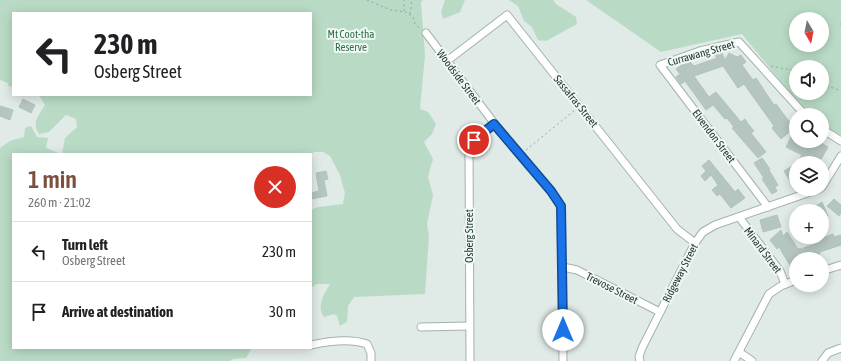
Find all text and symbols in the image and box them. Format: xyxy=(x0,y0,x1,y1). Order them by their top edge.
north arrow xyxy=(789,12,829,52)
map controls xyxy=(789,12,829,292)
icon: left xyxy=(28,28,80,80)
text: 230 m xyxy=(94,28,157,60)
park label: Mt Coot-tha Reserve xyxy=(328,28,374,53)
street label: Currawang Street xyxy=(666,38,736,68)
street label: Woodside Street xyxy=(435,47,483,107)
button: sound xyxy=(789,60,829,100)
text: Osberg Street xyxy=(94,61,182,82)
street label: Sassafras Street xyxy=(551,73,601,129)
street label: Elvendon Street xyxy=(690,107,738,165)
button: search xyxy=(789,108,829,148)
pin xyxy=(457,123,491,157)
icon: arrive xyxy=(463,129,485,151)
button: layers xyxy=(789,156,829,196)
text: 1 min xyxy=(28,166,77,193)
button: close xyxy=(254,166,296,208)
text: 260 m · 21:02 xyxy=(28,195,91,210)
button: + xyxy=(789,204,829,244)
street label: Osberg Street xyxy=(463,209,475,263)
street label: Minard Street xyxy=(742,225,784,275)
text: Turn left xyxy=(62,236,108,253)
icon: left xyxy=(28,241,50,263)
street label: Ridgeway Street xyxy=(660,242,700,304)
text: 230 m xyxy=(262,243,296,260)
button: − xyxy=(789,252,829,292)
text: Osberg Street xyxy=(62,253,126,268)
street label: Trevose Street xyxy=(584,270,640,306)
icon: arrive xyxy=(28,301,50,323)
text: Arrive at destination xyxy=(62,303,173,320)
text: 30 m xyxy=(269,303,296,320)
position arrow xyxy=(542,309,584,351)

